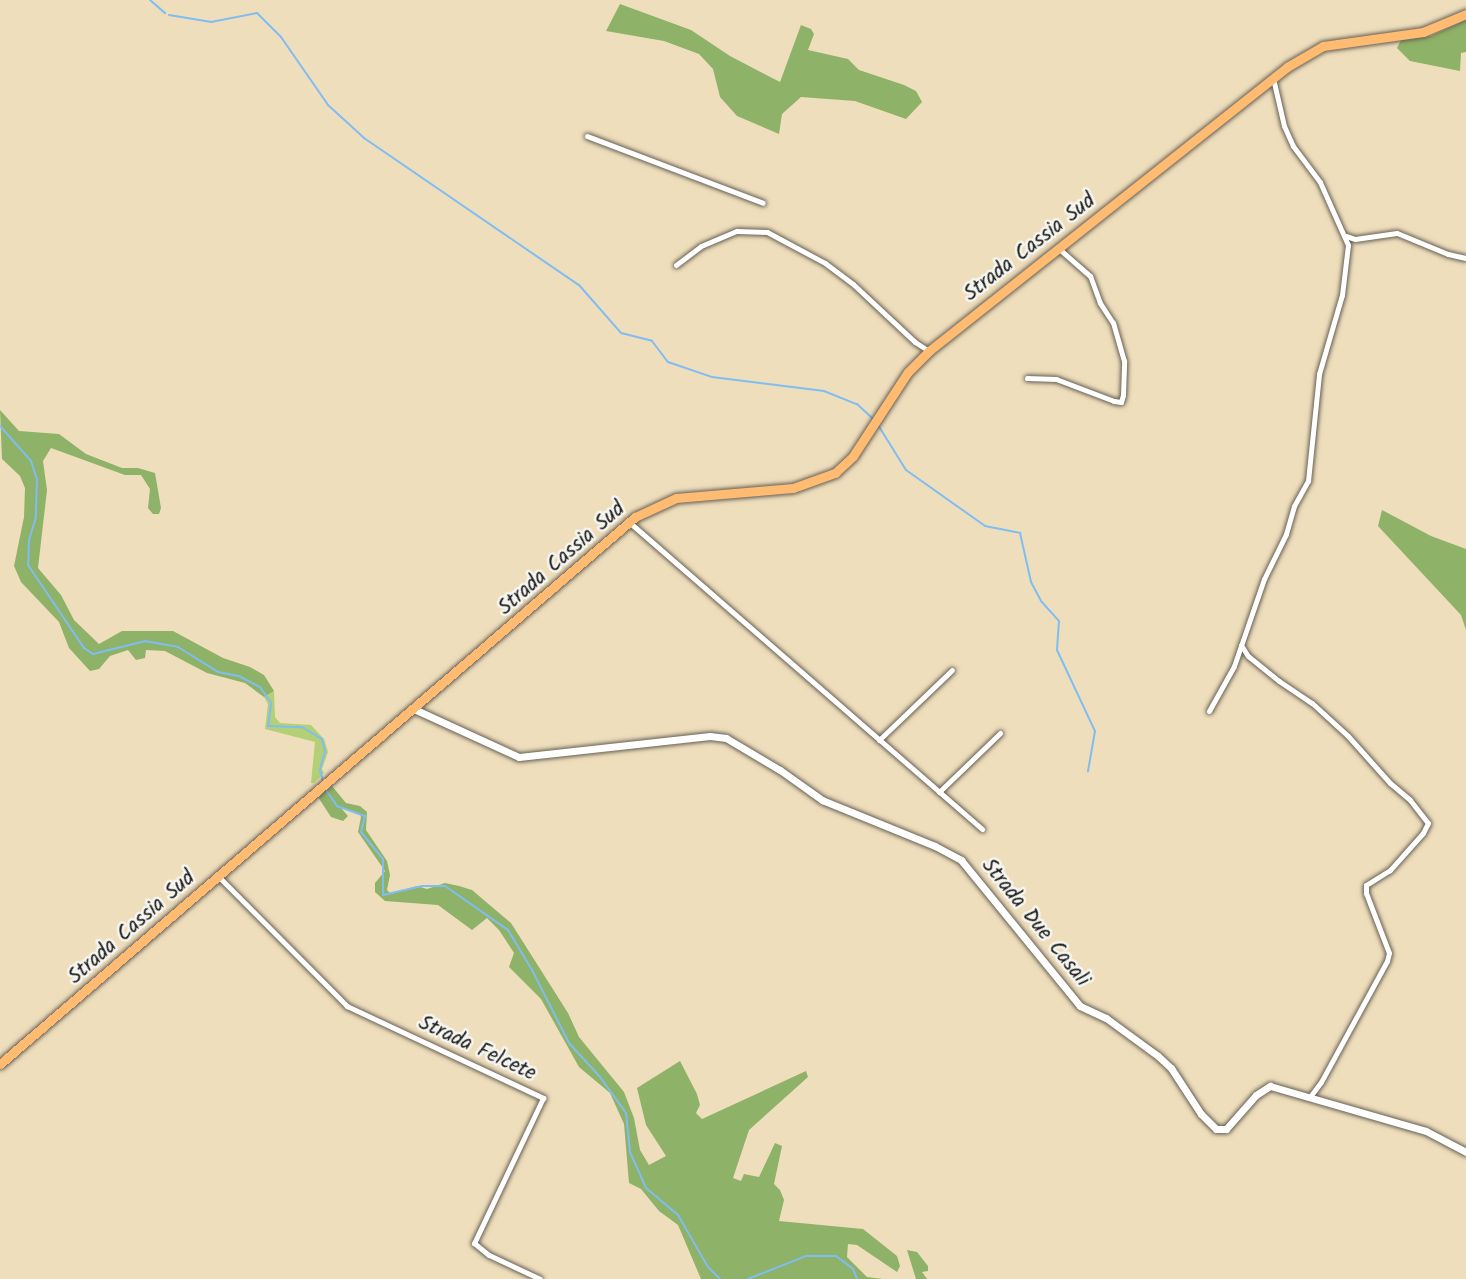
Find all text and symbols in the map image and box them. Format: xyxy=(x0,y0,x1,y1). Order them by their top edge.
street label: Strada Cassia Sud xyxy=(959,189,1101,307)
street label: Strada Cassia Sud xyxy=(493,497,631,621)
street label: Strada Due Casali xyxy=(976,854,1094,992)
street label: Strada Cassia Sud xyxy=(63,866,201,990)
street label: Strada Felcete xyxy=(414,1011,540,1087)

